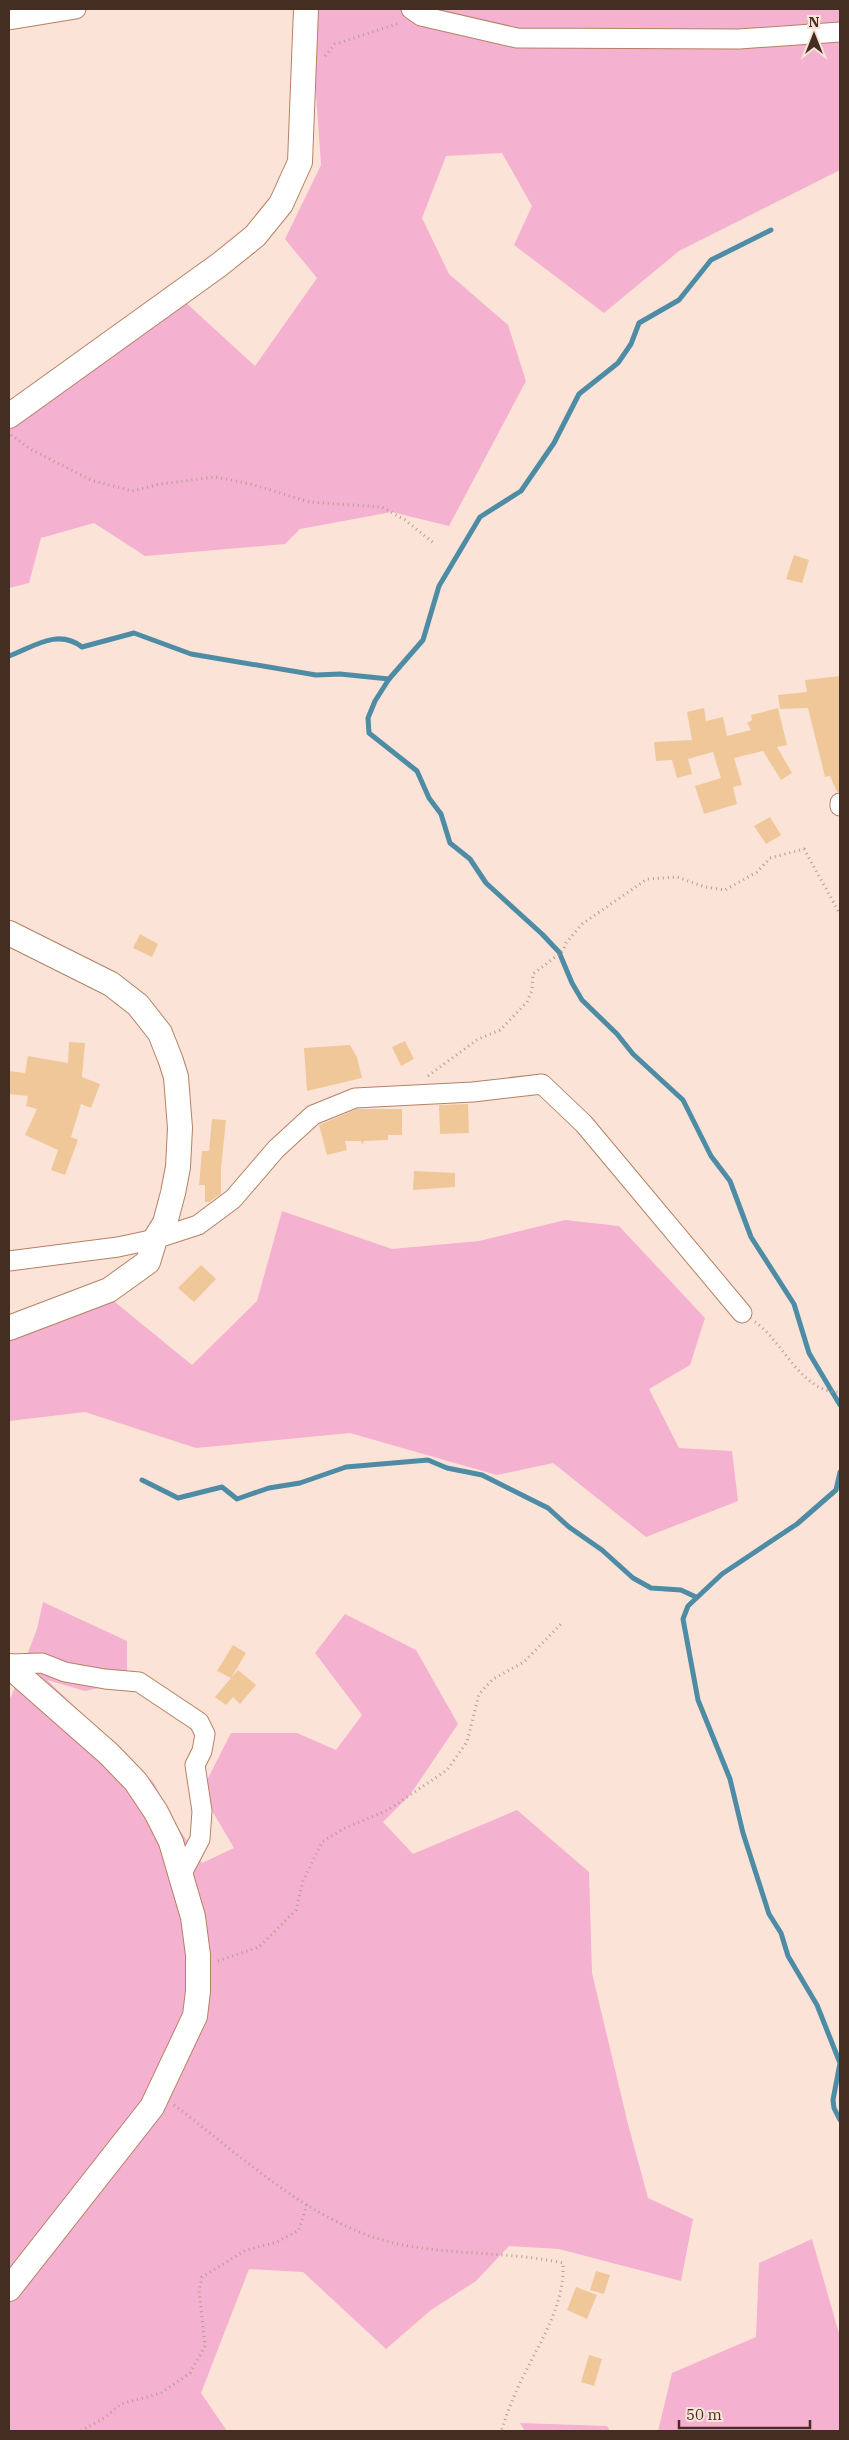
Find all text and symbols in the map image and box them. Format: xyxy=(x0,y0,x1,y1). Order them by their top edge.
north arrow xyxy=(789,10,839,60)
text: N xyxy=(808,13,820,31)
scale bar xyxy=(679,2398,810,2430)
text: 50 m xyxy=(686,2405,722,2424)

